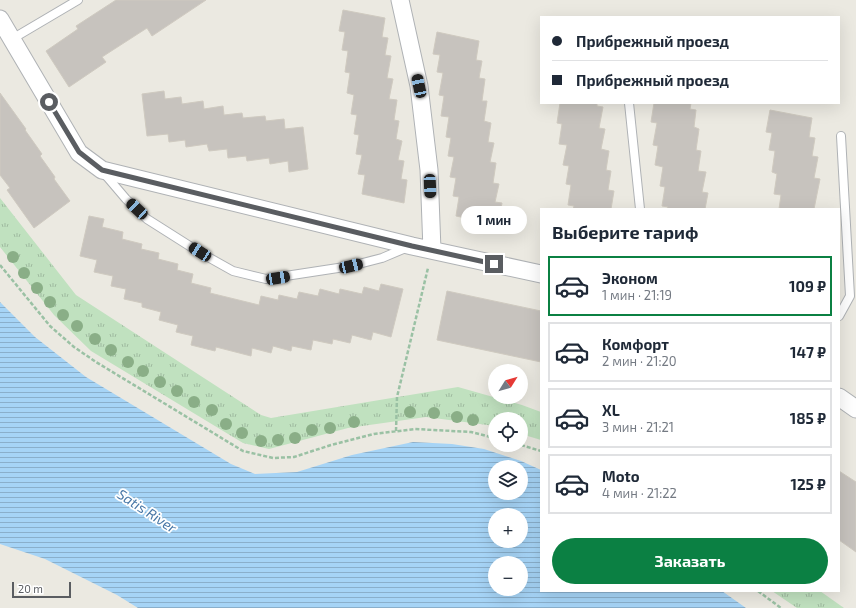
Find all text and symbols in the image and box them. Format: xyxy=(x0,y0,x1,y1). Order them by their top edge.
text: Прибрежный проезд xyxy=(576,32,729,50)
text: Прибрежный проезд xyxy=(576,71,729,89)
car xyxy=(411,73,427,99)
route start xyxy=(40,93,58,111)
car xyxy=(424,174,436,198)
car xyxy=(124,196,150,222)
callout: 1 мин xyxy=(461,206,527,234)
text: 1 мин xyxy=(477,212,511,228)
text: Выберите тариф xyxy=(552,221,698,243)
car xyxy=(187,240,213,264)
route end xyxy=(485,255,503,273)
car xyxy=(338,257,364,275)
icon: car xyxy=(554,268,590,304)
text: Эконом xyxy=(602,269,658,287)
car xyxy=(265,270,291,286)
text: 109 ₽ xyxy=(789,277,826,295)
text: 1 мин · 21:19 xyxy=(602,287,672,303)
icon: car xyxy=(554,334,590,370)
text: Комфорт xyxy=(602,335,669,353)
text: 147 ₽ xyxy=(790,343,826,361)
text: 2 мин · 21:20 xyxy=(602,353,677,369)
north arrow xyxy=(488,364,528,404)
map controls xyxy=(488,364,528,596)
icon: car xyxy=(554,400,590,436)
text: XL xyxy=(602,401,620,419)
text: 185 ₽ xyxy=(790,409,826,427)
button: locate xyxy=(488,412,528,452)
text: 3 мин · 21:21 xyxy=(602,419,674,435)
button: layers xyxy=(488,460,528,500)
icon: car xyxy=(554,466,590,502)
text: Moto xyxy=(602,467,640,485)
text: 125 ₽ xyxy=(790,475,826,493)
water label: Satis River xyxy=(114,485,181,536)
text: 4 мин · 21:22 xyxy=(602,485,677,501)
button: + xyxy=(488,508,528,548)
button: Заказать xyxy=(552,538,828,584)
button: − xyxy=(488,556,528,596)
scale bar xyxy=(12,580,71,599)
text: 20 m xyxy=(18,582,43,595)

